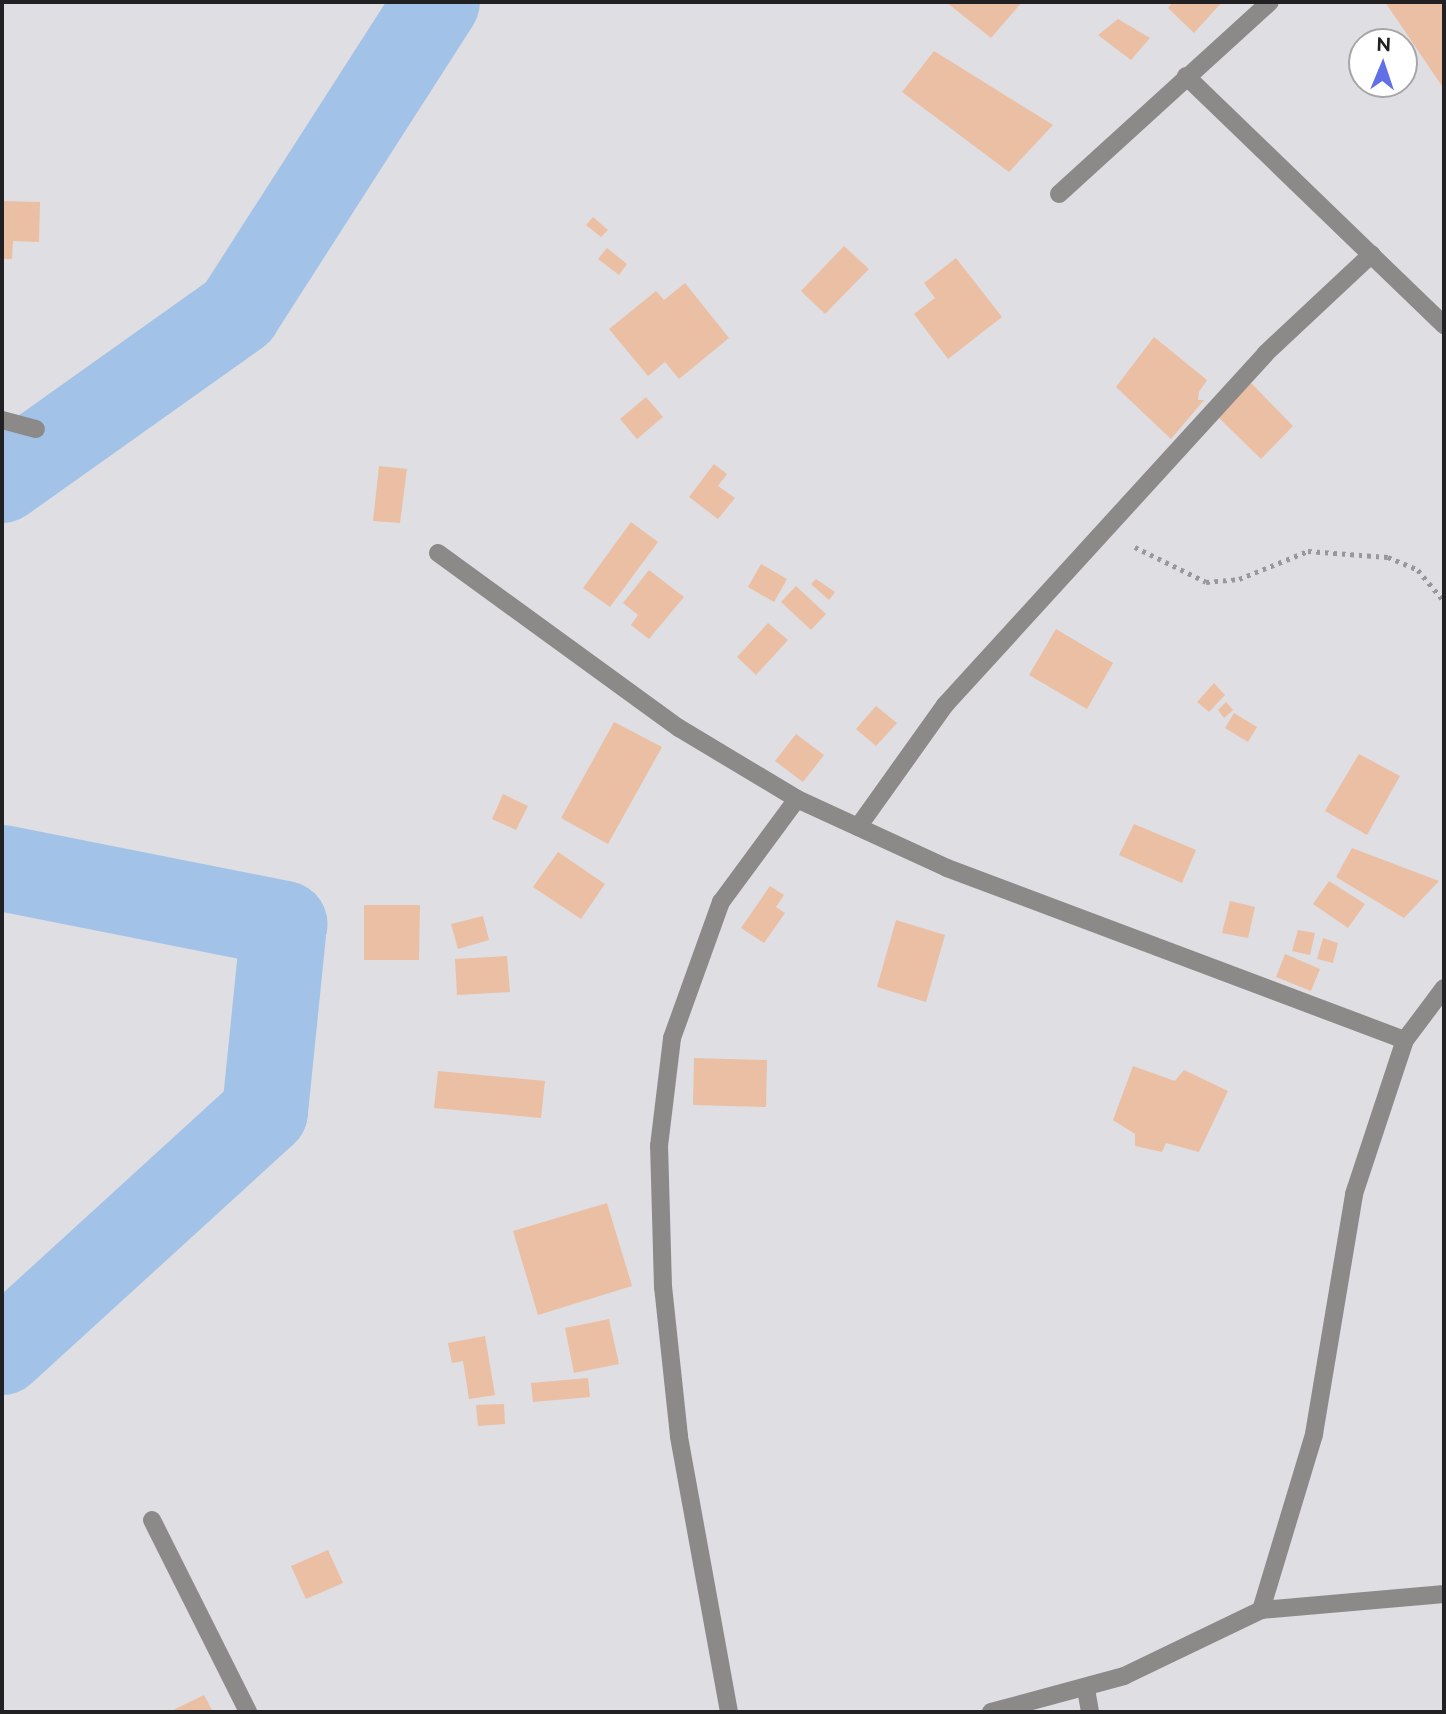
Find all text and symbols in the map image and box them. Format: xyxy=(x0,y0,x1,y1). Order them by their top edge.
north arrow xyxy=(1348,28,1418,98)
text: N xyxy=(1376,33,1391,55)

